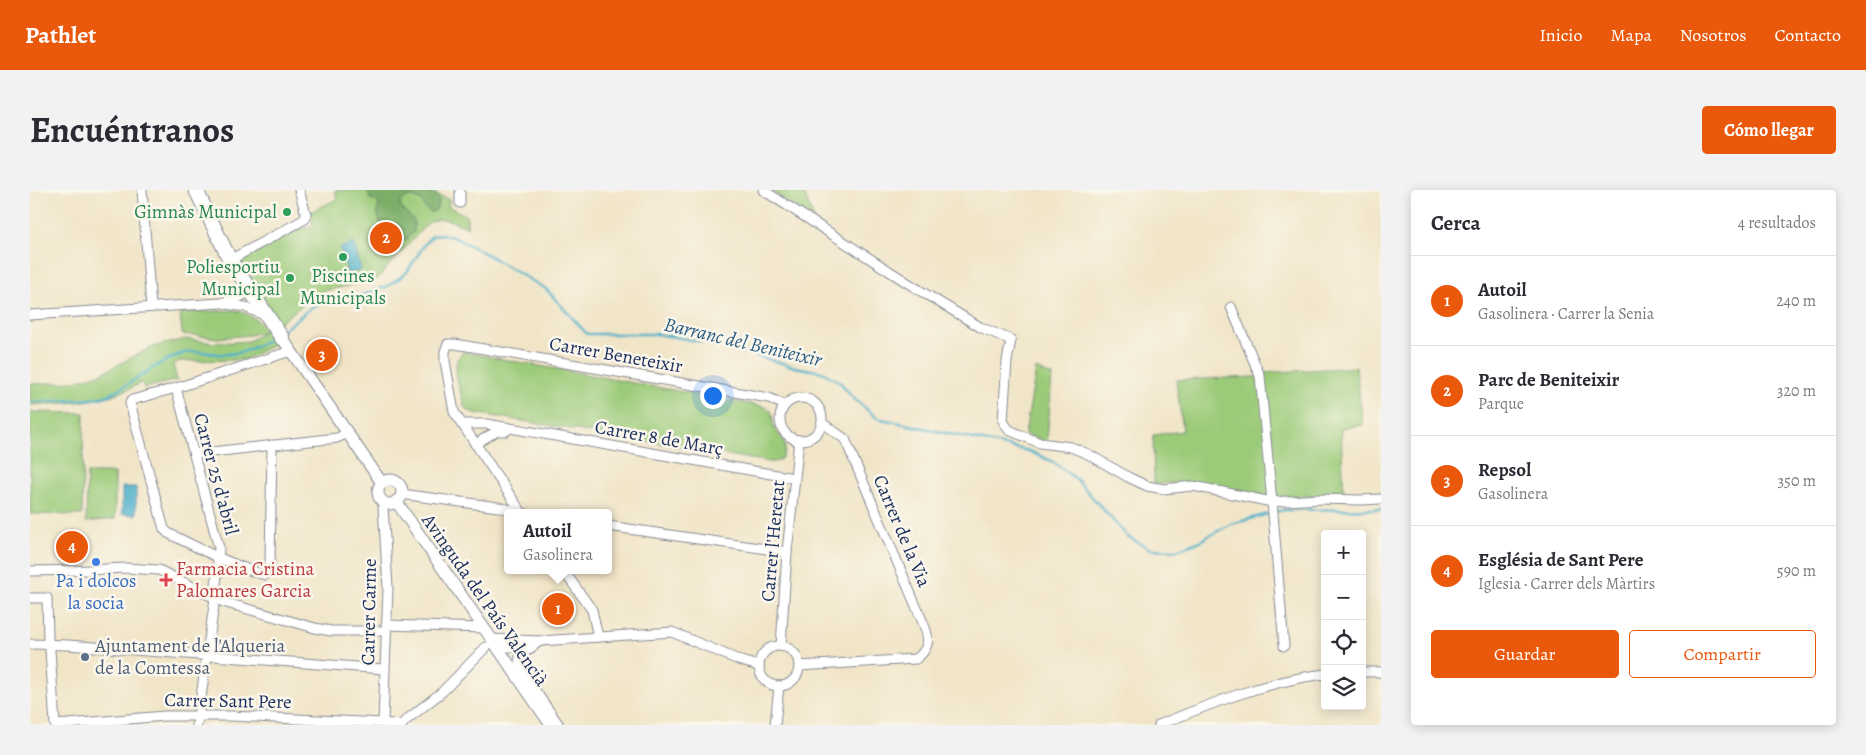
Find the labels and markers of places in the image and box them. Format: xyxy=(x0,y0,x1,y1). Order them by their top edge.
place label: Gimnàs Municipal xyxy=(134,199,277,225)
marker: Gimnàs Municipal xyxy=(281,206,293,218)
pin: 2 xyxy=(370,219,402,257)
marker: Piscines Municipals xyxy=(337,251,349,263)
place label: Poliesportiu Municipal xyxy=(186,254,281,302)
place label: Piscines Municipals xyxy=(300,263,386,311)
marker: Poliesportiu Municipal xyxy=(284,272,296,284)
pin: 3 xyxy=(306,336,338,374)
pin: 4 xyxy=(56,528,88,566)
marker: Pa i dolcos la socia xyxy=(90,556,102,568)
place label: Farmacia Cristina Palomares Garcia xyxy=(176,556,315,604)
place label: Pa i dolcos la socia xyxy=(56,568,137,616)
marker: Farmacia Cristina Palomares Garcia xyxy=(160,574,172,586)
pin: 1 xyxy=(542,590,574,628)
place label: Ajuntament de l'Alqueria de la Comtessa xyxy=(94,633,286,681)
marker: Ajuntament de l'Alqueria de la Comtessa xyxy=(79,651,91,663)

